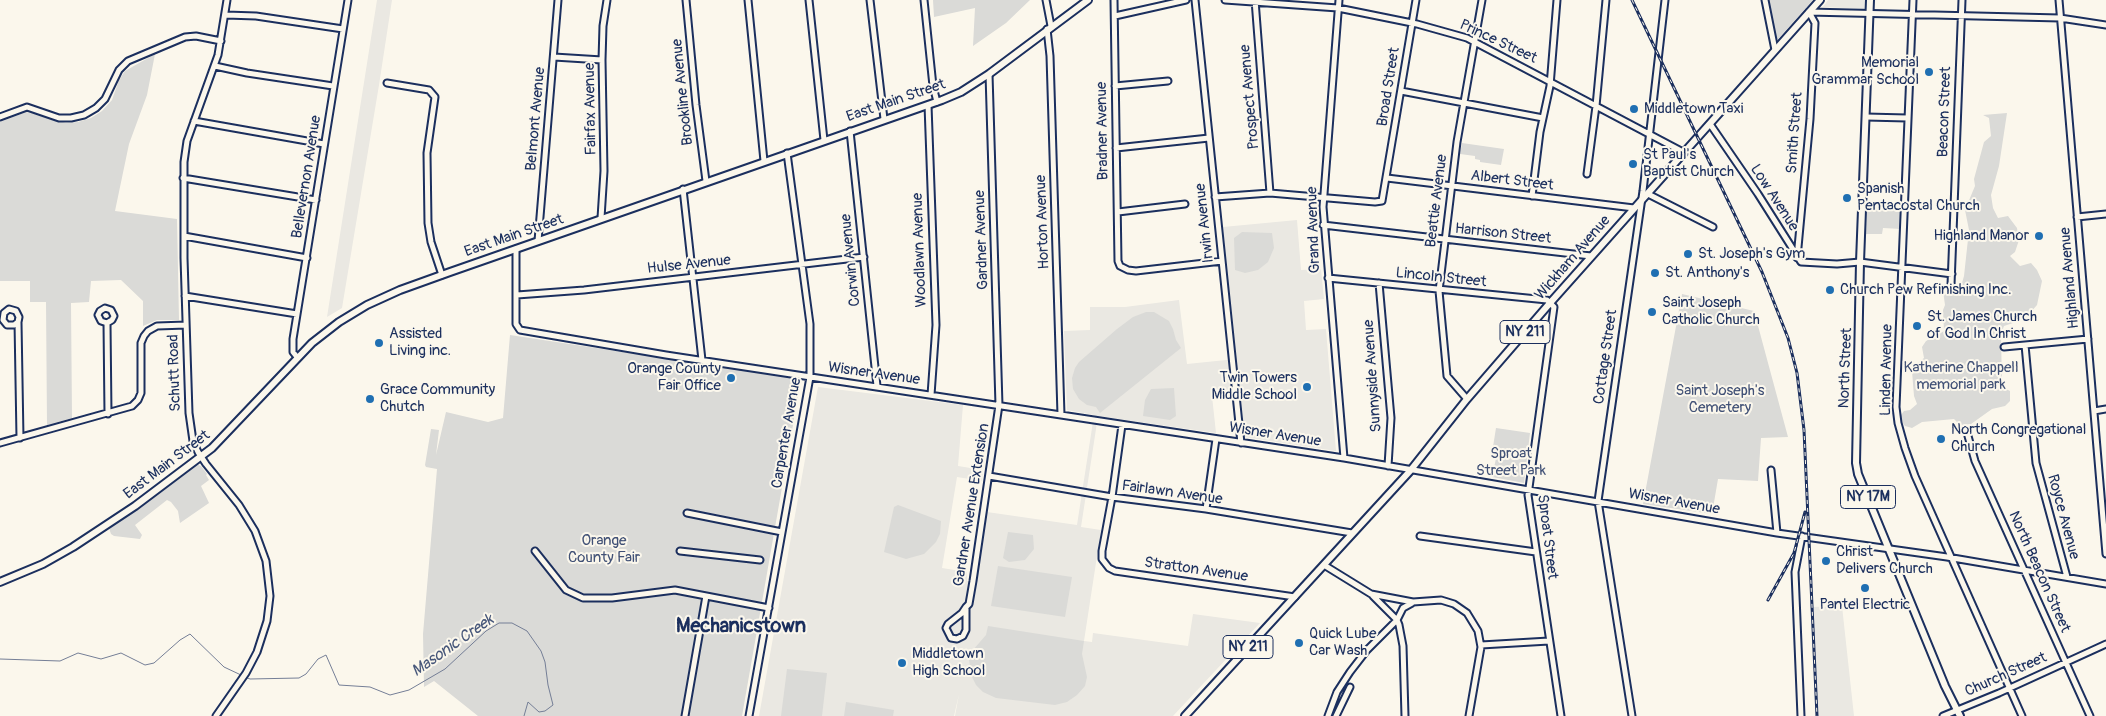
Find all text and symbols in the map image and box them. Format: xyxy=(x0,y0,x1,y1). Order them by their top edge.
street label: Prince Street xyxy=(1456,16,1540,68)
street label: Brookline Avenue xyxy=(668,38,698,146)
street label: Prospect Avenue xyxy=(1236,44,1264,150)
street label: Broad Street xyxy=(1374,46,1404,128)
place label: Memorial Grammar School xyxy=(1811,54,1919,89)
street label: Fairfax Avenue xyxy=(581,63,601,155)
street label: Belmont Avenue xyxy=(522,66,550,172)
marker: Memorial Grammar School xyxy=(1923,66,1935,78)
street label: Beacon Street xyxy=(1934,66,1956,158)
street label: East Main Street xyxy=(844,76,948,126)
street label: Bradner Avenue xyxy=(1093,81,1113,181)
street label: Smith Street xyxy=(1783,92,1807,174)
place label: Middletown Taxi xyxy=(1644,100,1744,118)
marker: Middletown Taxi xyxy=(1628,103,1640,115)
street label: Bellevernon Avenue xyxy=(288,114,326,240)
place label: St Paul's Baptist Church xyxy=(1643,146,1734,181)
street label: Beattie Avenue xyxy=(1422,153,1452,249)
marker: St Paul's Baptist Church xyxy=(1627,158,1639,170)
street label: Low Avenue xyxy=(1746,161,1802,235)
street label: Albert Street xyxy=(1470,167,1554,195)
street label: Horton Avenue xyxy=(1032,174,1054,270)
place label: Spanish Pentacostal Church xyxy=(1857,180,1980,215)
street label: Irwin Avenue xyxy=(1192,182,1218,264)
street label: Grand Avenue xyxy=(1303,186,1325,274)
street label: Gardner Avenue xyxy=(971,190,993,290)
street label: Woodlawn Avenue xyxy=(909,192,931,308)
marker: Spanish Pentacostal Church xyxy=(1841,192,1853,204)
street label: East Main Street xyxy=(462,211,566,261)
street label: Wickham Avenue xyxy=(1531,212,1615,304)
street label: Corwin Avenue xyxy=(837,213,865,307)
street label: Harrison Street xyxy=(1454,220,1552,248)
street label: Highland Avenue xyxy=(2057,226,2083,330)
place label: Highland Manor xyxy=(1933,227,2029,245)
marker: Highland Manor xyxy=(2033,230,2045,242)
place label: St. Joseph's Gym xyxy=(1698,245,1805,263)
marker: St. Joseph's Gym xyxy=(1682,248,1694,260)
street label: Hulse Avenue xyxy=(646,252,732,278)
street label: Lincoln Street xyxy=(1395,264,1487,292)
place label: St. Anthony's xyxy=(1665,264,1749,282)
marker: St. Anthony's xyxy=(1649,267,1661,279)
place label: Church Pew Refinishing Inc. xyxy=(1840,281,2011,299)
marker: Church Pew Refinishing Inc. xyxy=(1824,284,1836,296)
place label: Saint Joseph Catholic Church xyxy=(1662,294,1760,329)
marker: Saint Joseph Catholic Church xyxy=(1646,306,1658,318)
place label: St. James Church of God In Christ xyxy=(1927,308,2037,343)
street label: Cottage Street xyxy=(1590,309,1622,405)
street label: Sunnyside Avenue xyxy=(1360,319,1386,433)
marker: St. James Church of God In Christ xyxy=(1911,320,1923,332)
road number: NY 211 xyxy=(1500,321,1550,344)
street label: Linden Avenue xyxy=(1877,324,1897,416)
place label: Assisted Living inc. xyxy=(389,325,451,360)
street label: North Street xyxy=(1836,327,1856,409)
street label: Schutt Road xyxy=(165,334,185,412)
marker: Assisted Living inc. xyxy=(373,337,385,349)
street label: Wisner Avenue xyxy=(827,359,921,389)
park label: Katherine Chappell memorial park xyxy=(1903,359,2019,394)
place label: Orange County Fair Office xyxy=(627,360,721,395)
place label: Twin Towers Middle School xyxy=(1212,369,1297,404)
marker: Orange County Fair Office xyxy=(725,372,737,384)
street label: Carpenter Avenue xyxy=(768,376,806,490)
place label: Grace Community Chutch xyxy=(380,381,495,416)
marker: Twin Towers Middle School xyxy=(1301,381,1313,393)
park label: Saint Joseph's Cemetery xyxy=(1675,382,1765,417)
marker: Grace Community Chutch xyxy=(364,393,376,405)
street label: Wisner Avenue xyxy=(1228,419,1322,451)
place label: North Congregational Church xyxy=(1951,421,2086,456)
street label: Gardner Avenue Extension xyxy=(950,422,994,588)
street label: East Main Street xyxy=(120,427,214,503)
marker: North Congregational Church xyxy=(1935,433,1947,445)
park label: Sproat Street Park xyxy=(1476,445,1546,480)
street label: Royce Avenue xyxy=(2043,472,2083,562)
street label: Fairlawn Avenue xyxy=(1120,477,1224,509)
street label: Wisner Avenue xyxy=(1627,485,1721,519)
road number: NY 17M xyxy=(1840,486,1896,508)
street label: Sproat Street xyxy=(1533,494,1561,580)
street label: North Beacon Street xyxy=(2004,509,2074,635)
park label: Orange County Fair xyxy=(568,532,640,567)
place label: Christ Delivers Church xyxy=(1836,543,1933,578)
street label: Stratton Avenue xyxy=(1143,554,1249,586)
marker: Christ Delivers Church xyxy=(1820,555,1832,567)
marker: Pantel Electric xyxy=(1859,582,1871,594)
place label: Pantel Electric xyxy=(1820,596,1910,614)
water label: Masonic Creek xyxy=(408,611,498,681)
district label: Mechanicstown xyxy=(676,615,806,639)
place label: Quick Lube Car Wash xyxy=(1309,625,1376,660)
road number: NY 211 xyxy=(1223,636,1273,659)
marker: Quick Lube Car Wash xyxy=(1293,637,1305,649)
place label: Middletown High School xyxy=(912,645,985,680)
street label: Church Street xyxy=(1962,649,2050,701)
marker: Middletown High School xyxy=(896,657,908,669)

